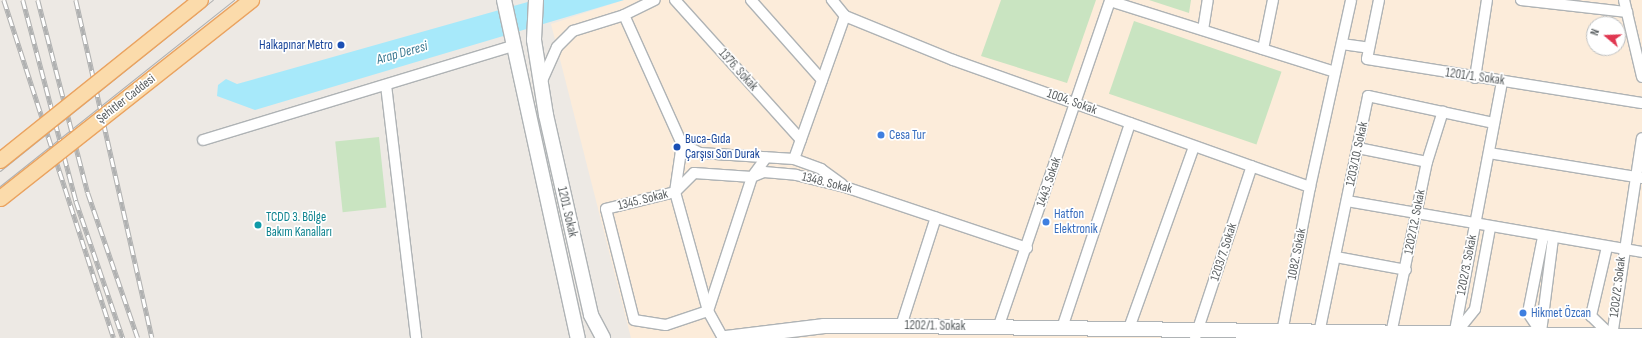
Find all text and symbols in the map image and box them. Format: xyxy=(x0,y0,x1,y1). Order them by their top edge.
north arrow xyxy=(1586,16,1626,56)
text: N xyxy=(1588,27,1602,37)
place label: Halkapınar Metro xyxy=(259,37,333,53)
water label: Arap Deresi xyxy=(375,38,429,68)
marker: Halkapınar Metro xyxy=(336,40,346,50)
street label: 1376. Sokak xyxy=(715,46,761,94)
street label: 1201/1. Sokak xyxy=(1444,65,1506,89)
street label: Şehitler Caddesi xyxy=(93,71,159,127)
street label: 1004. Sokak xyxy=(1045,86,1099,118)
street label: 1203/10. Sokak xyxy=(1343,120,1371,188)
place label: Cesa Tur xyxy=(889,127,926,143)
marker: Cesa Tur xyxy=(876,130,886,140)
place label: Buca-Gıda Çarşısı Son Durak xyxy=(685,132,760,163)
marker: Buca-Gıda Çarşısı Son Durak xyxy=(672,142,682,152)
street label: 1443. Sokak xyxy=(1033,155,1065,209)
street label: 1348. Sokak xyxy=(800,169,854,197)
street label: 1201. Sokak xyxy=(554,185,580,239)
street label: 1345. Sokak xyxy=(616,186,670,214)
street label: 1202/12. Sokak xyxy=(1401,188,1429,256)
place label: Hatfon Elektronik xyxy=(1054,207,1098,238)
place label: TCDD 3. Bölge Bakım Kanalları xyxy=(266,210,332,241)
marker: Hatfon Elektronik xyxy=(1041,217,1051,227)
marker: TCDD 3. Bölge Bakım Kanalları xyxy=(253,220,263,230)
street label: 1203/7. Sokak xyxy=(1207,221,1241,283)
street label: 1082. Sokak xyxy=(1284,227,1310,281)
street label: 1202/3. Sokak xyxy=(1454,234,1480,296)
street label: 1202/2. Sokak xyxy=(1607,256,1629,318)
place label: Hikmet Özcan xyxy=(1531,305,1591,321)
marker: Hikmet Özcan xyxy=(1518,308,1528,318)
street label: 1202/1. Sokak xyxy=(905,318,965,334)

